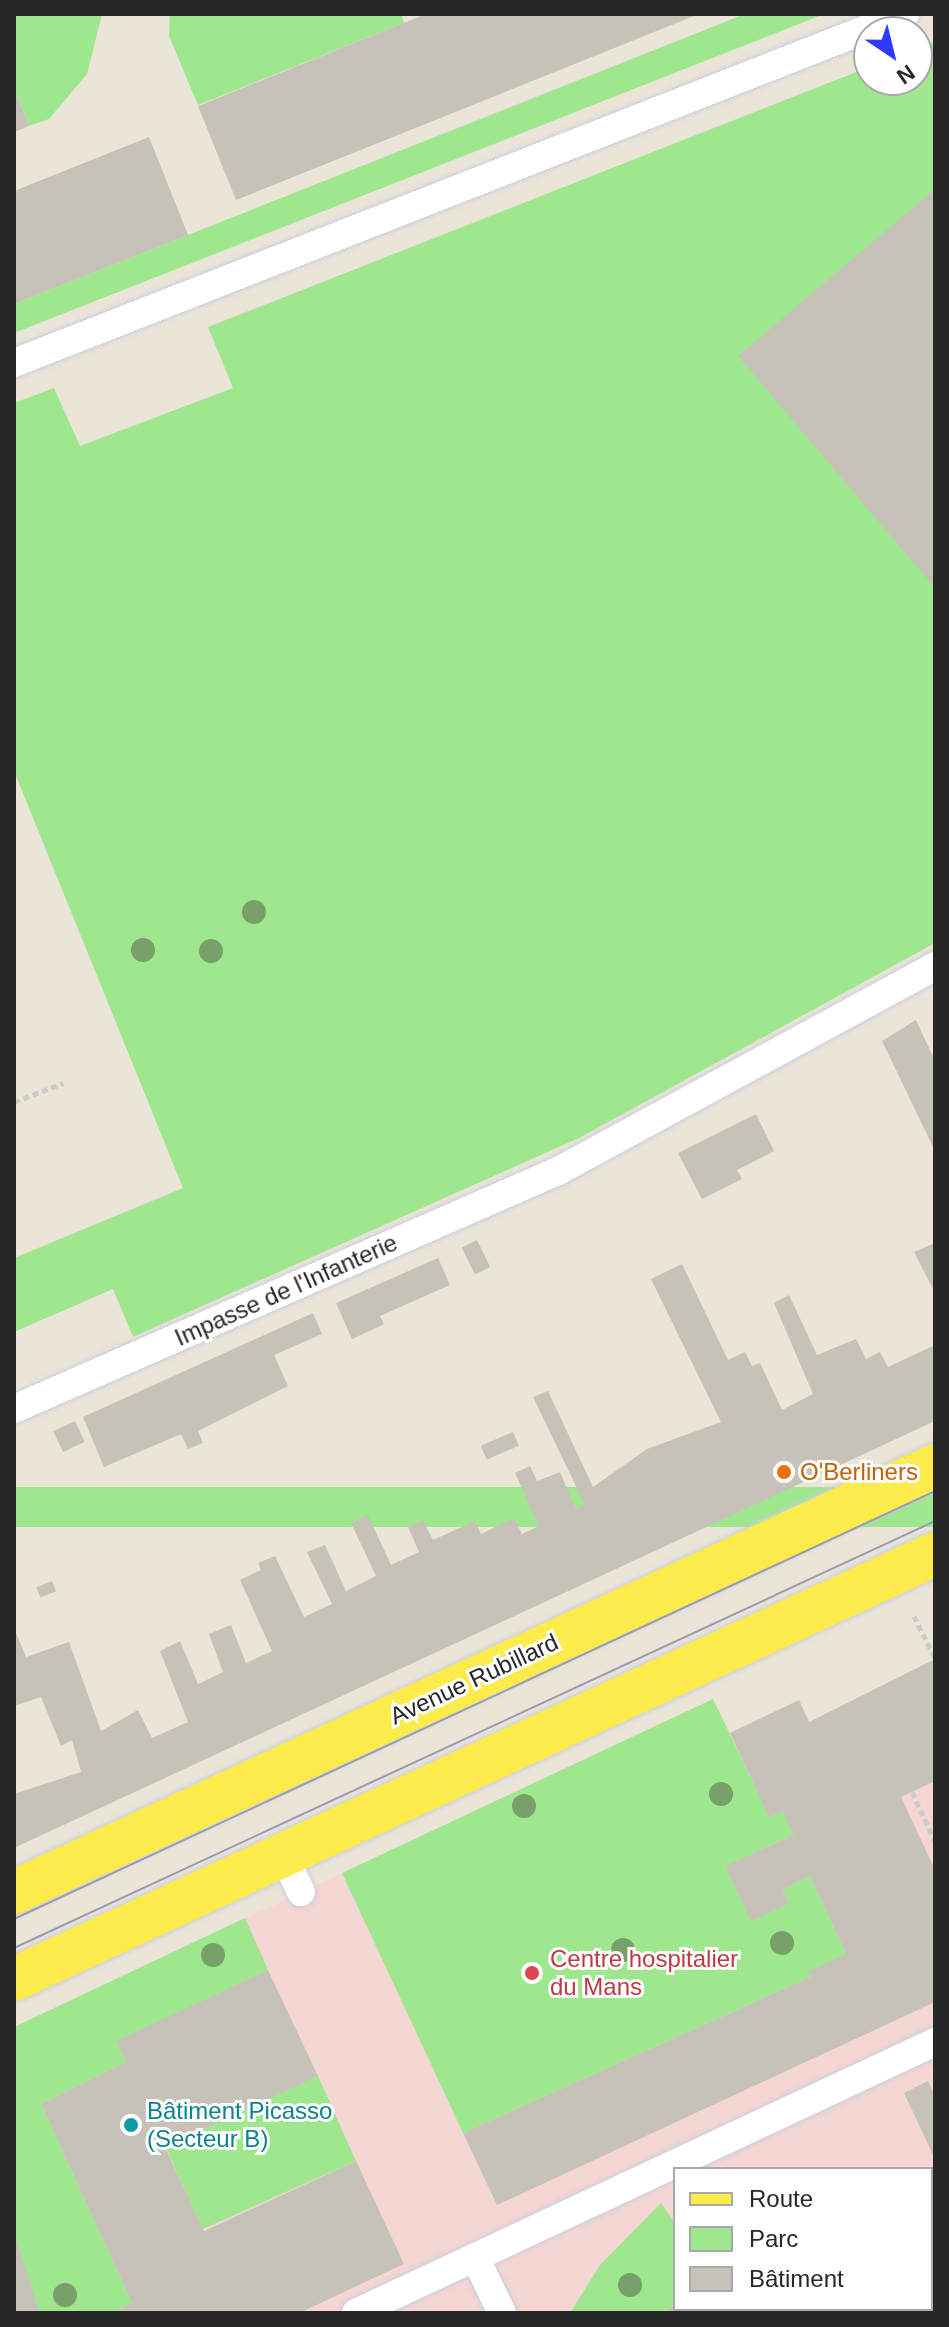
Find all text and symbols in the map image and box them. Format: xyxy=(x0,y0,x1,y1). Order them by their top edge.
north arrow xyxy=(853,16,933,96)
text: N xyxy=(892,60,920,89)
street label: Impasse de l'Infanterie xyxy=(170,1228,402,1352)
place label: O'Berliners xyxy=(800,1458,918,1486)
marker: O'Berliners xyxy=(775,1463,793,1481)
street label: Avenue Rubillard xyxy=(385,1627,563,1731)
place label: Centre hospitalier du Mans xyxy=(550,1945,738,2001)
marker: Centre hospitalier du Mans xyxy=(521,1962,543,1984)
place label: Bâtiment Picasso (Secteur B) xyxy=(147,2097,332,2153)
marker: Bâtiment Picasso (Secteur B) xyxy=(122,2116,140,2134)
legend xyxy=(673,2167,933,2311)
text: Route xyxy=(749,2185,813,2212)
text: Parc xyxy=(749,2225,798,2252)
text: Bâtiment xyxy=(749,2265,844,2292)

